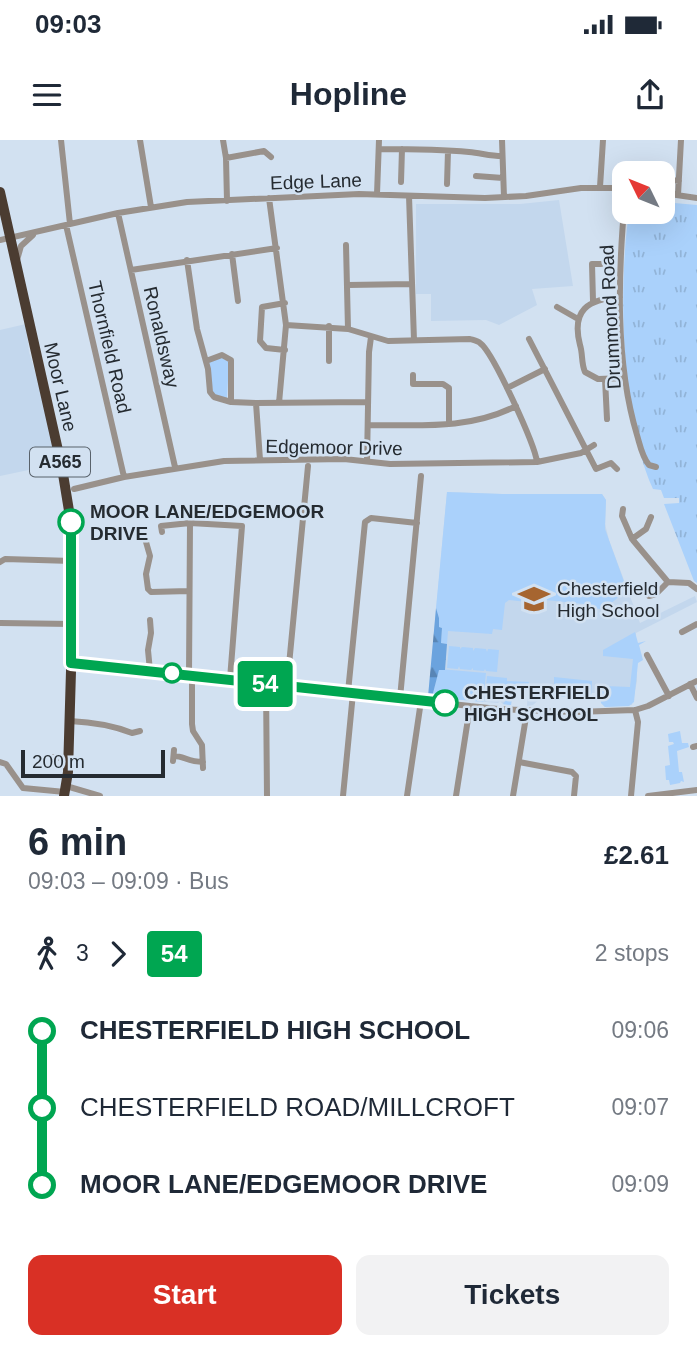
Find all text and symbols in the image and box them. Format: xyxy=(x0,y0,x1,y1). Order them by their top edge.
text: 09:03 xyxy=(35,9,102,39)
icon: menu xyxy=(28,76,66,114)
text: Hopline xyxy=(290,76,407,112)
icon: share xyxy=(631,76,669,114)
north arrow xyxy=(612,161,676,224)
map controls xyxy=(612,161,675,224)
street label: Edge Lane xyxy=(270,169,362,194)
street label: Drummond Road xyxy=(596,244,625,390)
street label: Thornfield Road xyxy=(84,279,135,415)
street label: Ronaldsway xyxy=(140,284,183,390)
street label: Moor Lane xyxy=(40,340,81,434)
street label: Edgemoor Drive xyxy=(265,436,403,459)
road number: A565 xyxy=(30,448,90,476)
place label: MOOR LANE/EDGEMOOR DRIVE xyxy=(90,501,325,544)
marker: MOOR LANE/EDGEMOOR DRIVE xyxy=(58,509,84,535)
place label: Chesterfield High School xyxy=(557,578,659,621)
school or university icon: Chesterfield High School xyxy=(517,582,551,616)
line badge: 54 xyxy=(233,661,296,707)
unlabelled marker xyxy=(162,663,182,683)
text: 54 xyxy=(252,670,278,697)
place label: CHESTERFIELD HIGH SCHOOL xyxy=(464,682,610,725)
marker: CHESTERFIELD HIGH SCHOOL xyxy=(432,690,458,716)
scale bar xyxy=(21,747,164,779)
text: 200 m xyxy=(32,751,85,772)
text: 6 min xyxy=(28,821,127,863)
text: £2.61 xyxy=(604,840,669,870)
text: 09:03 – 09:09 · Bus xyxy=(28,868,229,894)
icon: walk xyxy=(28,935,66,973)
icon: forward xyxy=(99,935,137,973)
text: 3 xyxy=(76,940,89,966)
text: 54 xyxy=(161,940,188,967)
text: 2 stops xyxy=(595,940,669,966)
text: CHESTERFIELD HIGH SCHOOL xyxy=(80,1015,470,1045)
text: 09:06 xyxy=(611,1017,669,1043)
text: CHESTERFIELD ROAD/MILLCROFT xyxy=(80,1092,515,1122)
text: 09:07 xyxy=(611,1094,669,1120)
text: MOOR LANE/EDGEMOOR DRIVE xyxy=(80,1169,487,1199)
text: 09:09 xyxy=(611,1171,669,1197)
button: Start xyxy=(28,1255,342,1335)
button: Tickets xyxy=(356,1255,669,1335)

